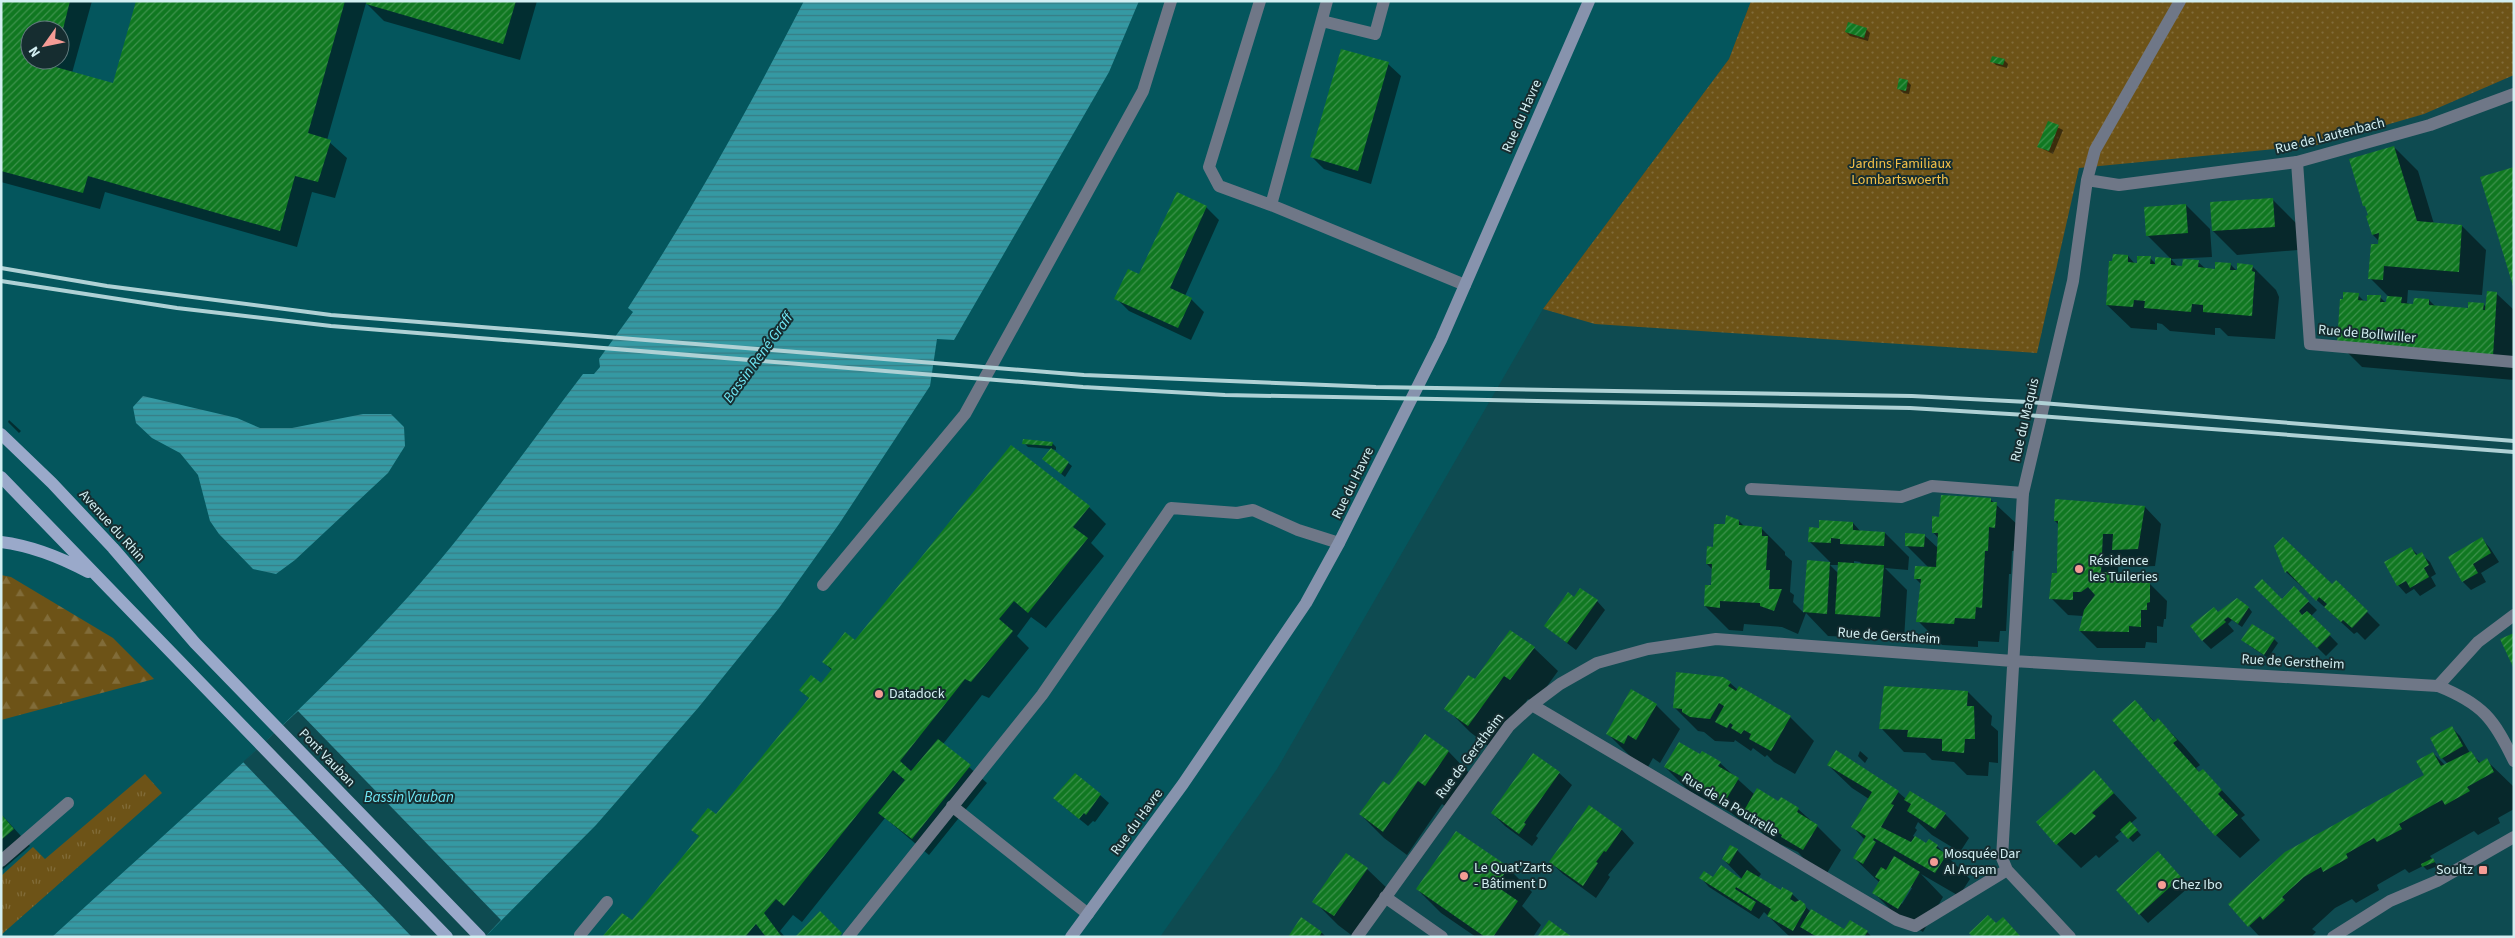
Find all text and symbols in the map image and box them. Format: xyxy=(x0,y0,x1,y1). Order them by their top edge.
north arrow xyxy=(20,20,70,70)
text: N xyxy=(24,42,46,61)
street label: Rue du Havre xyxy=(1497,76,1547,156)
street label: Rue de Lautenbach xyxy=(2273,113,2387,159)
park label: Jardins Familiaux Lombartswoerth xyxy=(1849,154,1952,190)
water label: Bassin René Graff xyxy=(718,307,799,407)
street label: Rue de Bollwiller xyxy=(2317,320,2417,348)
street label: Rue du Maquis xyxy=(2006,376,2044,464)
street label: Rue du Havre xyxy=(1327,444,1379,522)
street label: Avenue du Rhin xyxy=(74,486,150,566)
place label: Résidence les Tuileries xyxy=(2089,551,2158,587)
marker: Résidence les Tuileries xyxy=(2073,563,2085,575)
street label: Rue de Gerstheim xyxy=(1837,622,1941,650)
street label: Rue de Gerstheim xyxy=(2241,649,2345,675)
place label: Datadock xyxy=(889,684,945,704)
marker: Datadock xyxy=(873,688,885,700)
street label: Rue de Gerstheim xyxy=(1431,709,1509,803)
street label: Pont Vauban xyxy=(294,724,360,792)
street label: Rue de la Poutrelle xyxy=(1678,768,1782,842)
street label: Rue du Havre xyxy=(1106,785,1168,859)
water label: Bassin Vauban xyxy=(364,787,454,808)
place label: Mosquée Dar Al Arqam xyxy=(1944,844,2020,880)
marker: Mosquée Dar Al Arqam xyxy=(1928,856,1940,868)
place label: Le Quat'Zarts - Bâtiment D xyxy=(1474,858,1552,894)
place label: Soultz xyxy=(2436,860,2473,880)
marker: Soultz xyxy=(2477,864,2489,876)
marker: Le Quat'Zarts - Bâtiment D xyxy=(1458,870,1470,882)
place label: Chez Ibo xyxy=(2172,875,2222,895)
marker: Chez Ibo xyxy=(2156,879,2168,891)

